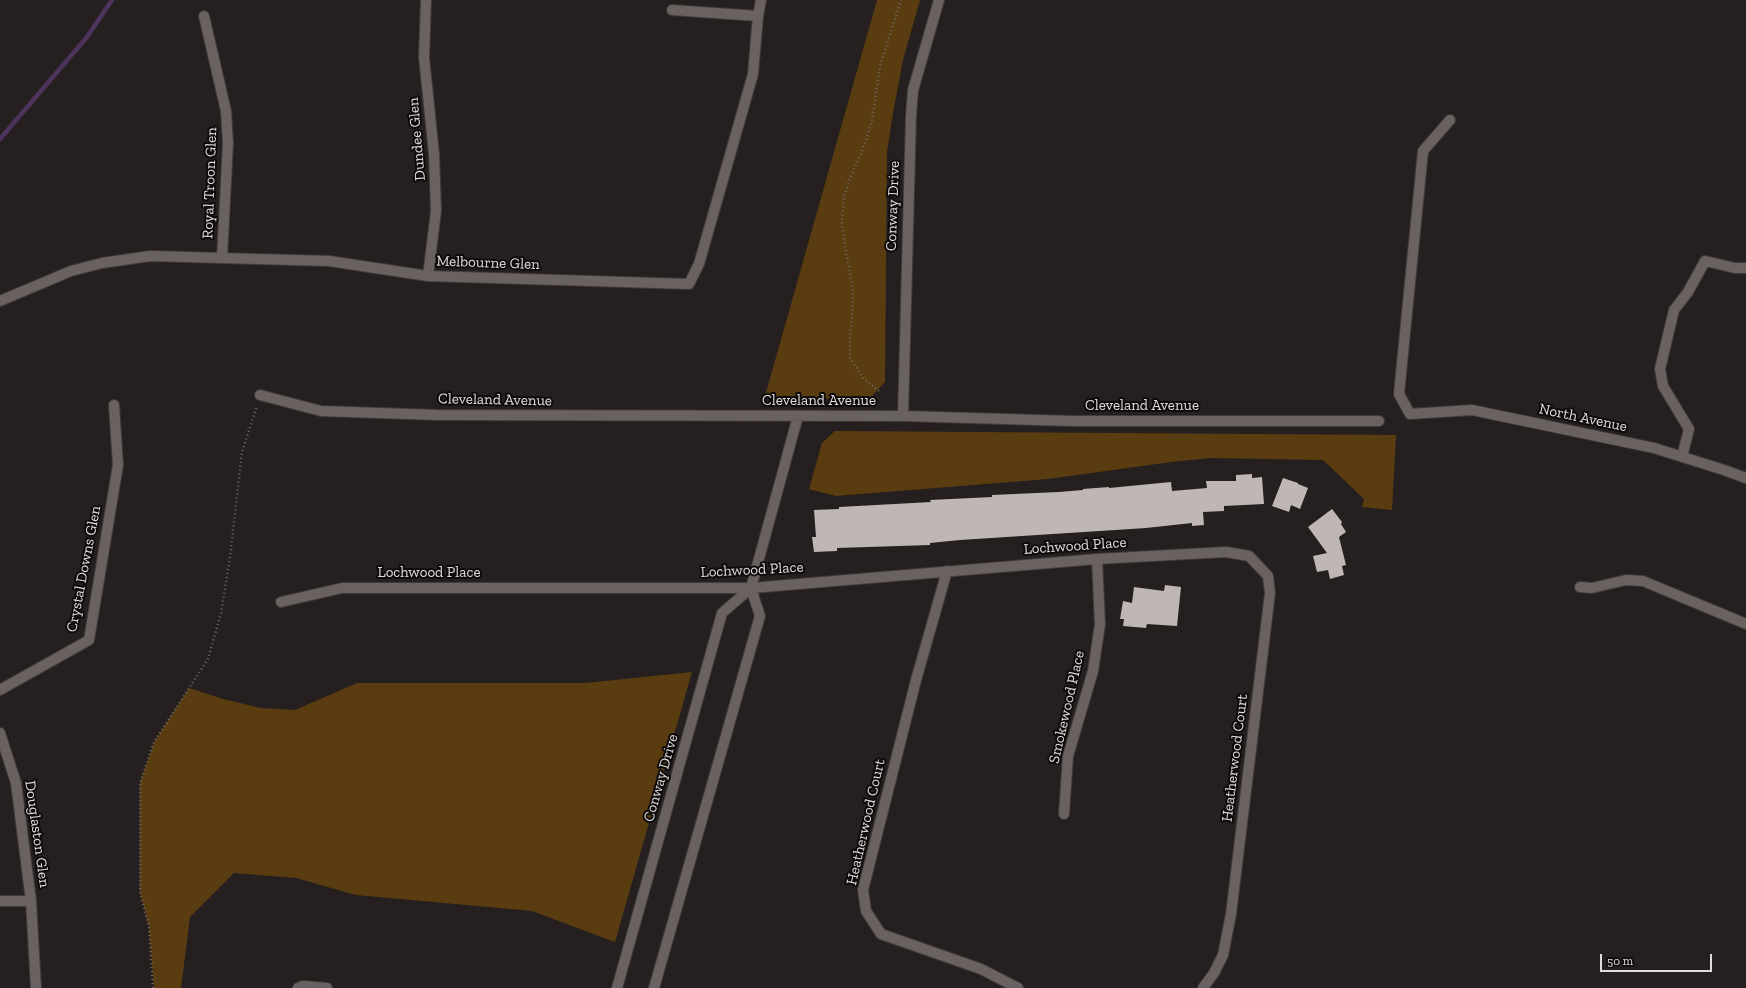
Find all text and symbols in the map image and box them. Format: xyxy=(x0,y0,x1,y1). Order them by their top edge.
street label: Dundee Glen xyxy=(404,97,430,181)
street label: Royal Troon Glen xyxy=(199,127,221,239)
street label: Conway Drive xyxy=(882,160,904,252)
street label: Melbourne Glen xyxy=(436,252,540,274)
street label: Cleveland Avenue xyxy=(438,390,552,410)
street label: Cleveland Avenue xyxy=(762,392,876,410)
street label: Cleveland Avenue xyxy=(1085,397,1199,415)
street label: North Avenue xyxy=(1537,400,1629,436)
street label: Crystal Downs Glen xyxy=(63,504,105,634)
street label: Lochwood Place xyxy=(1023,533,1127,559)
street label: Lochwood Place xyxy=(700,558,804,582)
street label: Lochwood Place xyxy=(377,564,481,582)
street label: Smokewood Place xyxy=(1045,649,1089,765)
street label: Heatherwood Court xyxy=(1218,693,1252,823)
street label: Conway Drive xyxy=(640,732,682,824)
street label: Heatherwood Court xyxy=(843,757,889,887)
street label: Douglaston Glen xyxy=(21,779,53,889)
scale bar xyxy=(1602,946,1714,972)
text: 50 m xyxy=(1607,954,1633,968)

